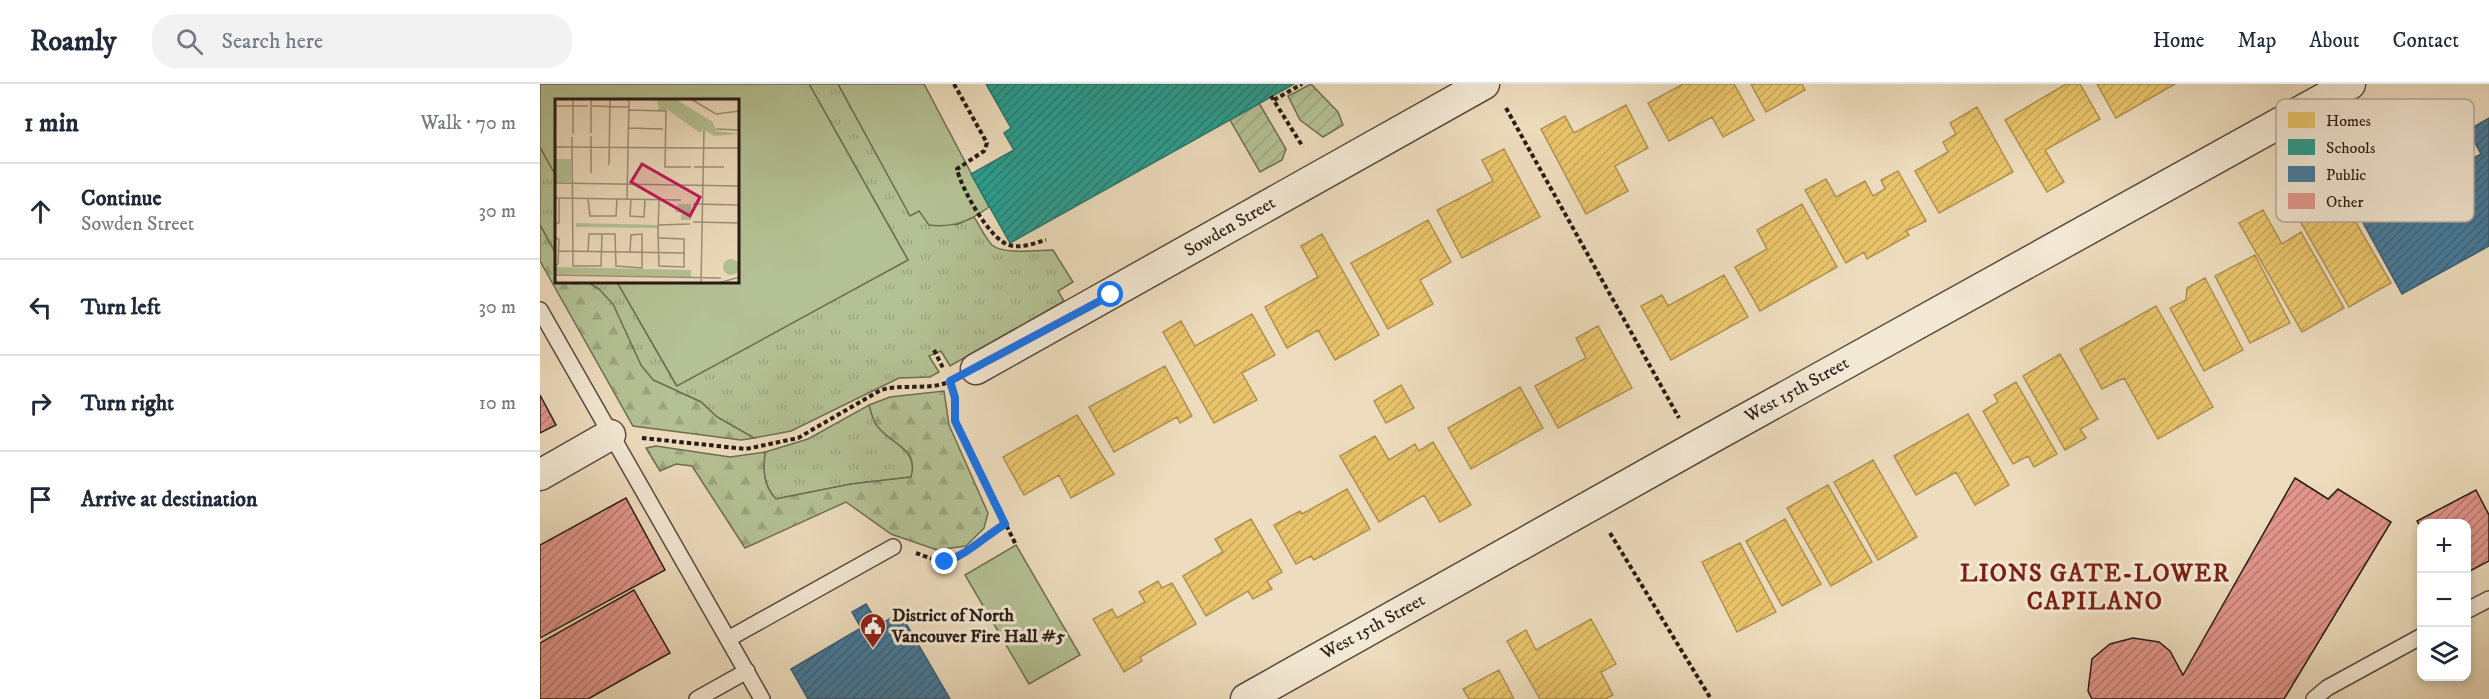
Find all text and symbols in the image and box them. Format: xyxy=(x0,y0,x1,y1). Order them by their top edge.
search box xyxy=(152,14,572,68)
text: Roamly xyxy=(30,24,116,59)
icon: search xyxy=(173,25,206,58)
text: Search here xyxy=(221,28,323,55)
text: Home xyxy=(2153,28,2205,54)
text: Map xyxy=(2238,28,2276,54)
text: About xyxy=(2309,28,2360,54)
text: Contact xyxy=(2393,28,2459,54)
inset map xyxy=(555,99,740,284)
legend xyxy=(2276,99,2474,222)
text: 1 min xyxy=(24,107,79,140)
text: Walk · 70 m xyxy=(420,111,516,136)
text: Homes xyxy=(2326,111,2371,131)
text: Schools xyxy=(2326,138,2375,158)
text: Public xyxy=(2326,165,2366,185)
text: Continue xyxy=(81,185,162,212)
street label: Sowden Street xyxy=(1180,192,1280,262)
text: Other xyxy=(2326,192,2363,212)
icon: ahead xyxy=(24,195,57,228)
text: 30 m xyxy=(478,199,516,224)
text: Sowden Street xyxy=(81,212,194,237)
route start xyxy=(1097,281,1123,307)
icon: left xyxy=(24,291,57,324)
text: Turn left xyxy=(81,294,161,321)
text: 30 m xyxy=(478,295,516,320)
street label: West 15th Street xyxy=(1740,352,1853,428)
icon: right xyxy=(24,387,57,420)
text: Turn right xyxy=(81,390,174,417)
text: 10 m xyxy=(479,391,516,416)
icon: arrive xyxy=(24,483,57,516)
text: Arrive at destination xyxy=(81,486,258,513)
map controls xyxy=(2417,519,2471,681)
button: + xyxy=(2417,519,2471,573)
route end xyxy=(931,548,957,574)
district label: LIONS GATE-LOWER CAPILANO xyxy=(1960,559,2230,617)
button: − xyxy=(2417,573,2471,627)
street label: West 15th Street xyxy=(1316,589,1429,665)
place label: District of North Vancouver Fire Hall #5 xyxy=(891,605,1065,648)
public building icon: District of North Vancouver Fire Hall #5 xyxy=(858,611,888,649)
button: layers xyxy=(2417,627,2471,681)

